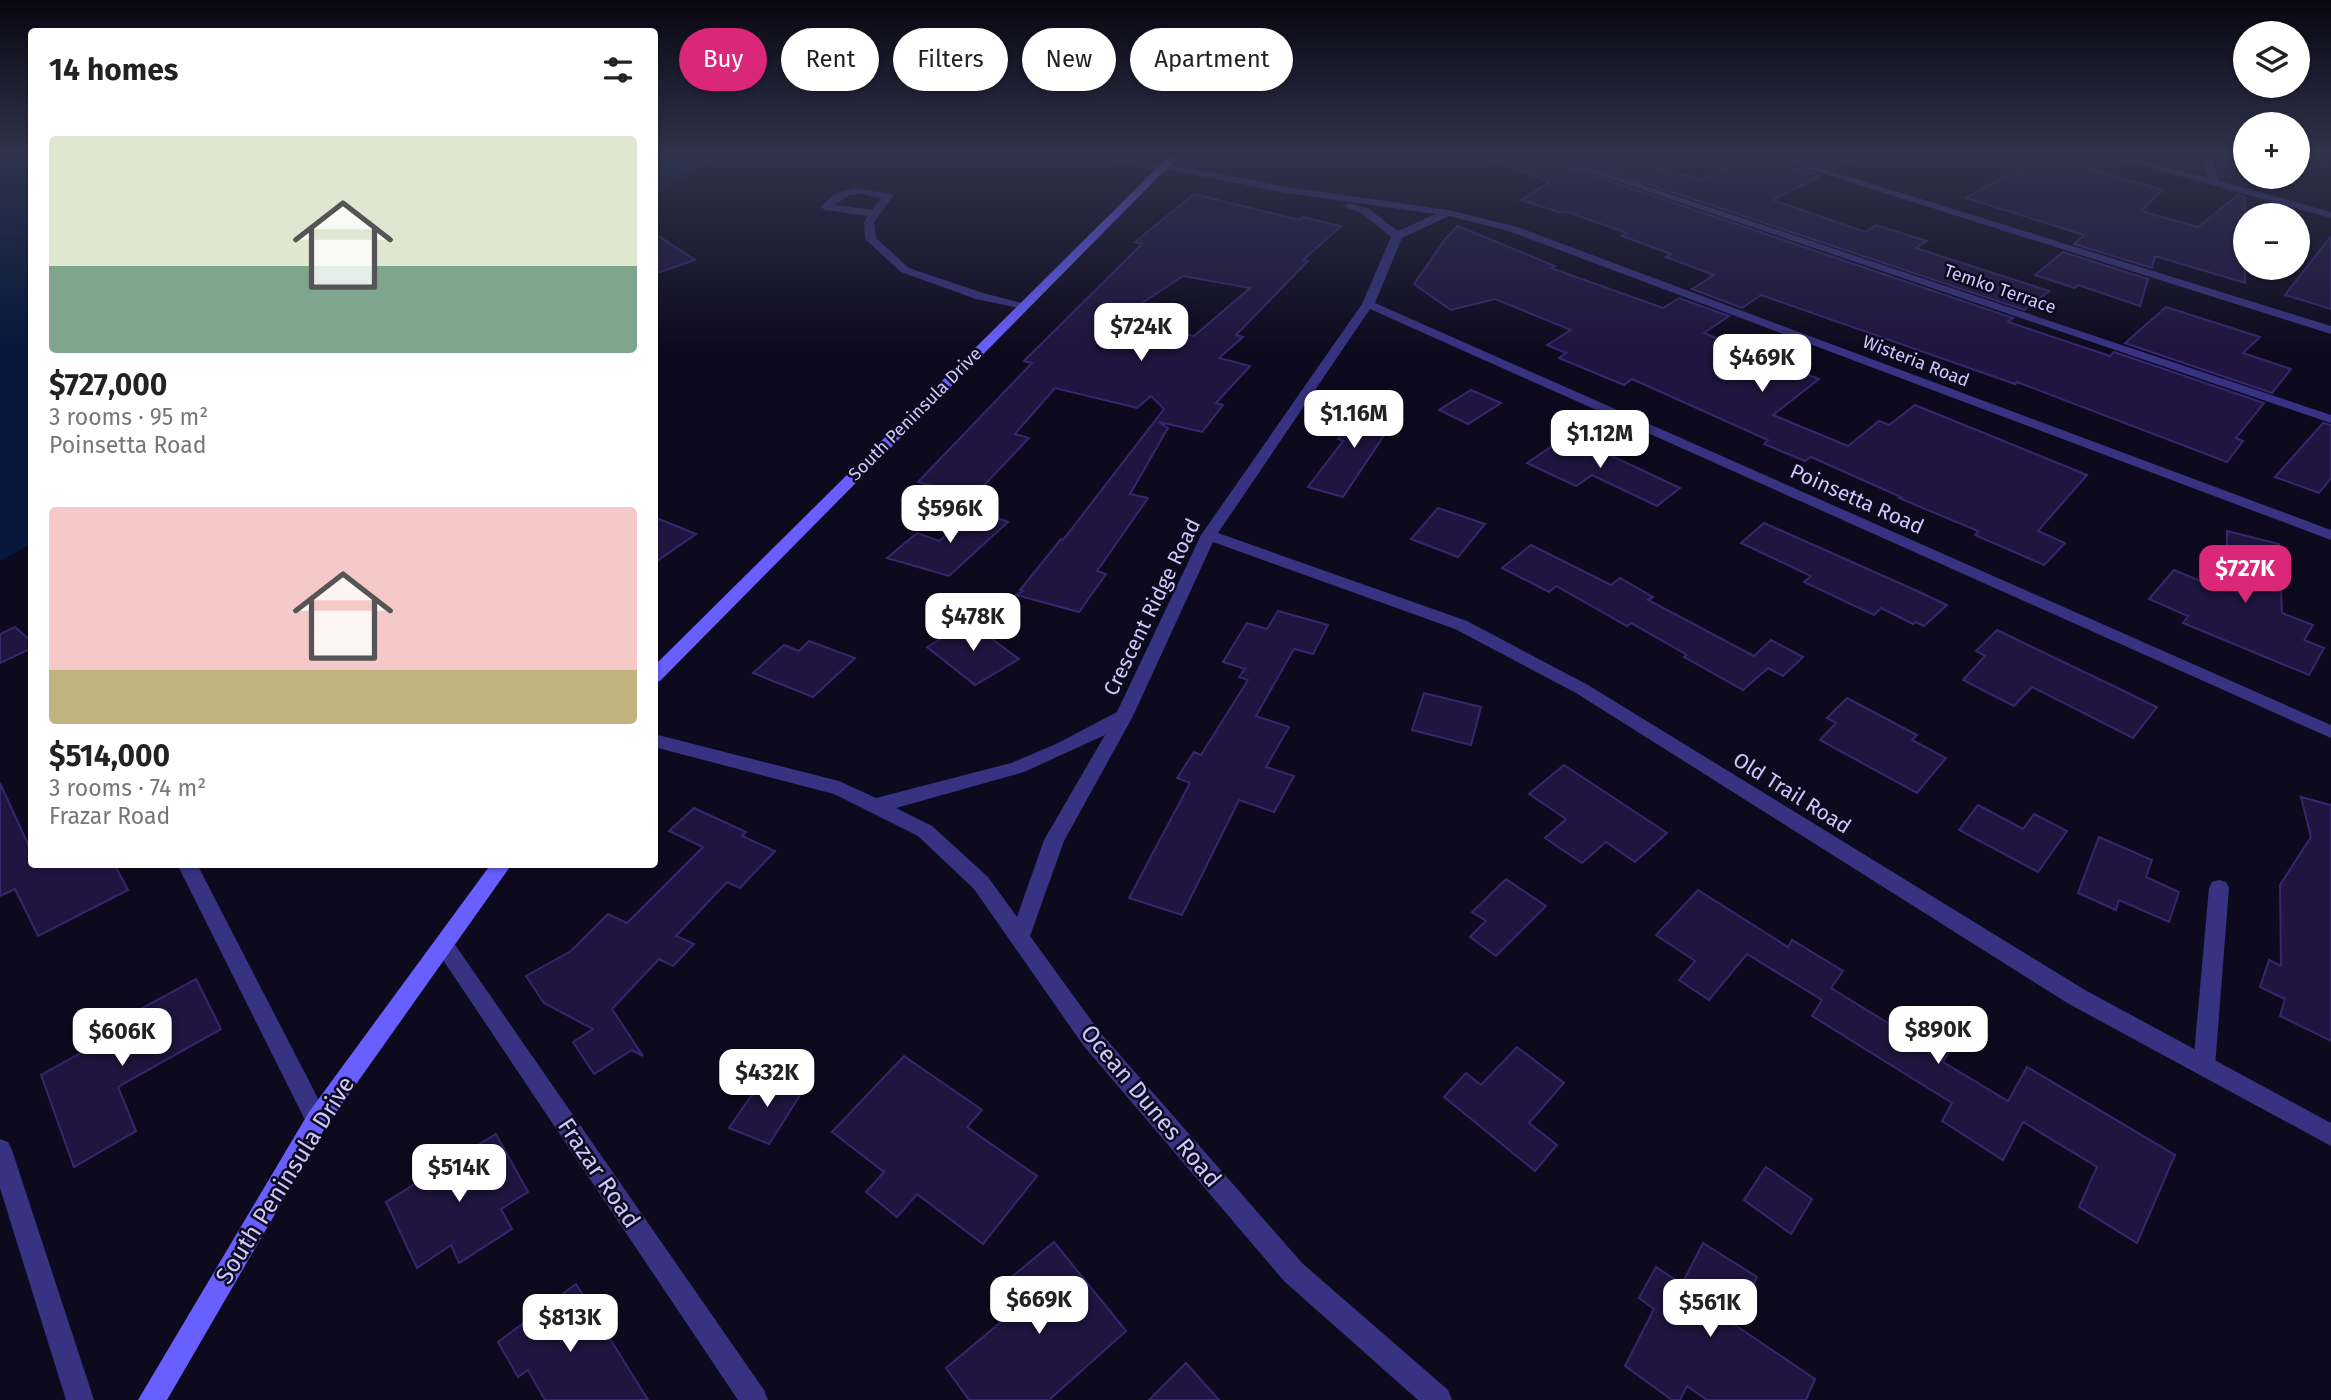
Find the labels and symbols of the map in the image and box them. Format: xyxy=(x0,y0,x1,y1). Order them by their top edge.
street label: Temko Terrace xyxy=(1941,260,2059,318)
pin: $724K xyxy=(1092,304,1190,363)
street label: Wisteria Road xyxy=(1860,331,1972,391)
pin: $469K xyxy=(1713,334,1811,394)
street label: South Peninsula Drive xyxy=(844,343,986,485)
pin: $1.16M xyxy=(1297,391,1411,450)
pin: $1.12M xyxy=(1543,410,1657,470)
street label: Poinsetta Road xyxy=(1786,458,1928,540)
pin: $596K xyxy=(901,486,999,545)
street label: Crescent Ridge Road xyxy=(1098,514,1206,700)
pin: $727K xyxy=(2196,546,2294,605)
pin: $478K xyxy=(924,594,1022,653)
street label: Old Trail Road xyxy=(1728,747,1856,839)
pin: $890K xyxy=(1889,1006,1987,1066)
pin: $606K xyxy=(73,1009,171,1068)
street label: Ocean Dunes Road xyxy=(1075,1019,1227,1193)
pin: $432K xyxy=(718,1050,816,1109)
street label: South Peninsula Drive xyxy=(210,1071,360,1289)
street label: Frazar Road xyxy=(552,1113,646,1233)
pin: $514K xyxy=(410,1144,508,1204)
pin: $669K xyxy=(990,1276,1088,1336)
pin: $561K xyxy=(1661,1280,1759,1339)
pin: $813K xyxy=(521,1294,619,1354)

